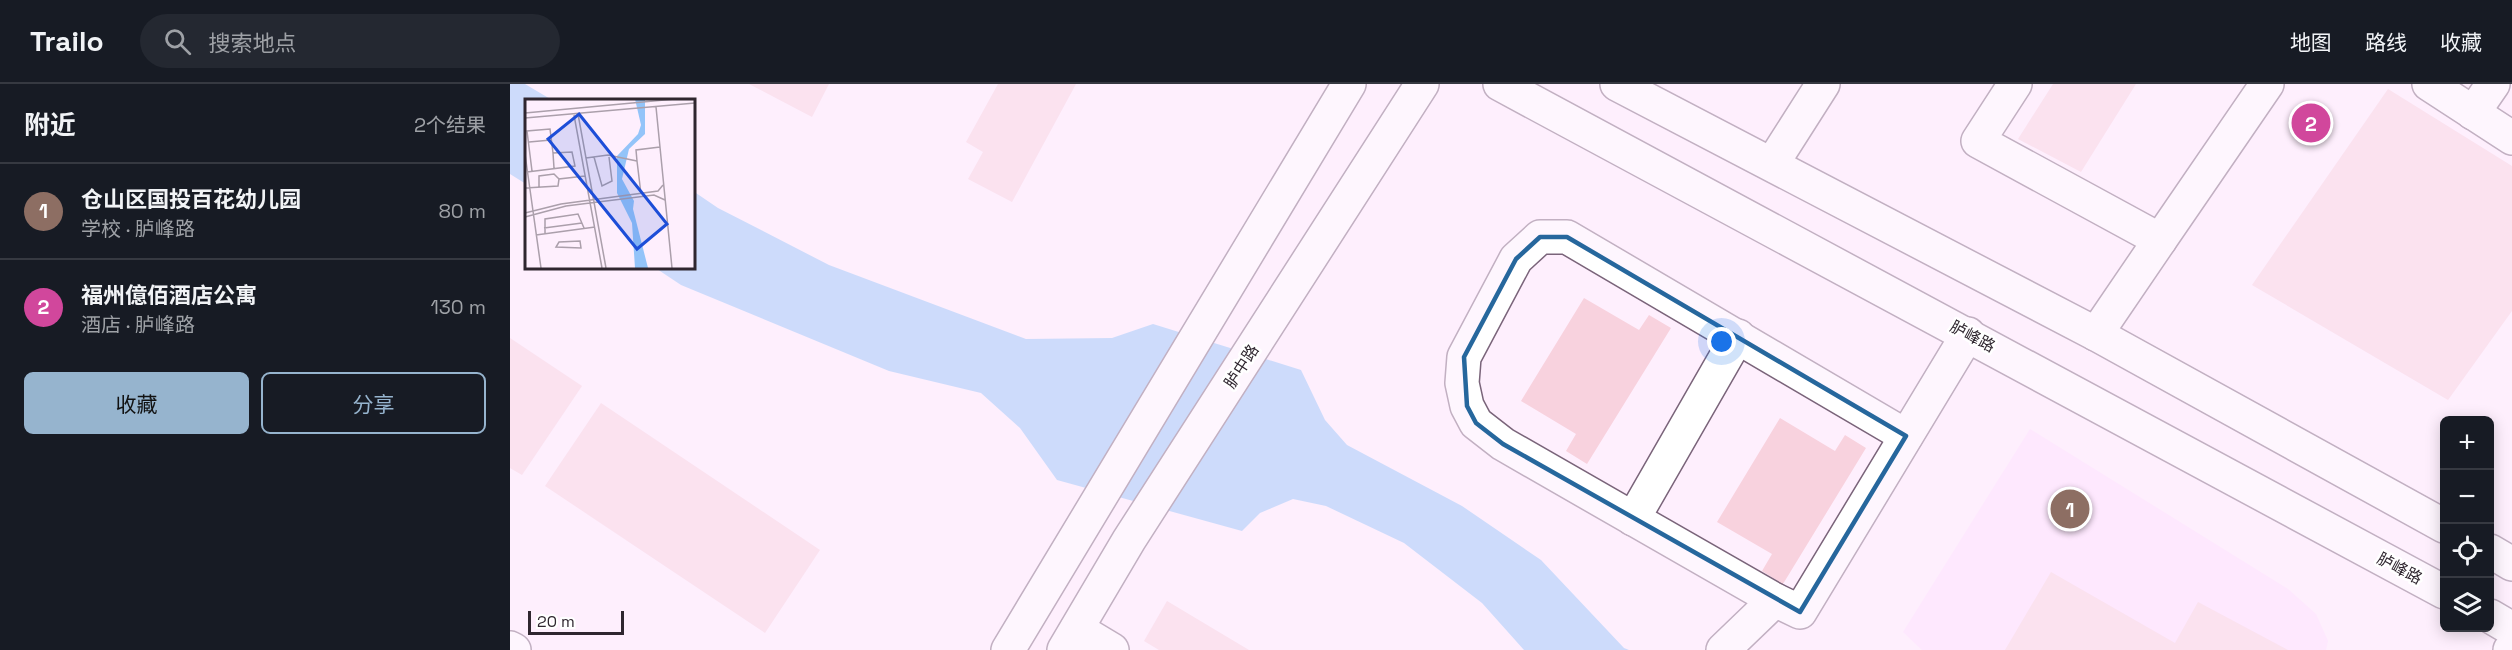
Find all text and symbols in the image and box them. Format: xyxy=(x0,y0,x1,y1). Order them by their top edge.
search box xyxy=(140,14,560,68)
text: Trailo xyxy=(30,23,104,59)
icon: search xyxy=(161,25,194,58)
text: 搜索地点 xyxy=(209,29,297,57)
text: 地图 xyxy=(2290,29,2332,56)
text: 路线 xyxy=(2365,29,2407,56)
text: 收藏 xyxy=(2440,29,2482,56)
inset map xyxy=(525,99,694,268)
pin: 2 xyxy=(2292,100,2330,146)
text: 附近 xyxy=(24,108,76,142)
text: 2个结果 xyxy=(414,112,486,138)
text: 仓山区国投百花幼儿园 xyxy=(81,185,301,213)
text: 1 xyxy=(39,198,48,224)
text: 80 m xyxy=(438,198,486,224)
text: 学校 · 胪峰路 xyxy=(81,216,195,242)
text: 福州億佰酒店公寓 xyxy=(81,281,257,309)
text: 2 xyxy=(38,294,49,320)
text: 130 m xyxy=(430,294,486,320)
text: 酒店 · 胪峰路 xyxy=(81,312,195,338)
street label: 胪峰路 xyxy=(1947,316,1999,357)
your location xyxy=(1707,327,1736,356)
street label: 胪中路 xyxy=(1220,340,1263,392)
button: 收藏 xyxy=(24,372,249,434)
button: 分享 xyxy=(261,372,486,434)
map controls xyxy=(2440,416,2494,632)
button: + xyxy=(2440,416,2494,470)
button: − xyxy=(2440,470,2494,524)
pin: 1 xyxy=(2050,486,2090,532)
button: locate xyxy=(2440,524,2494,578)
street label: 胪峰路 xyxy=(2374,548,2426,589)
button: layers xyxy=(2440,578,2494,632)
scale bar xyxy=(528,608,624,636)
text: 20 m xyxy=(537,611,575,632)

